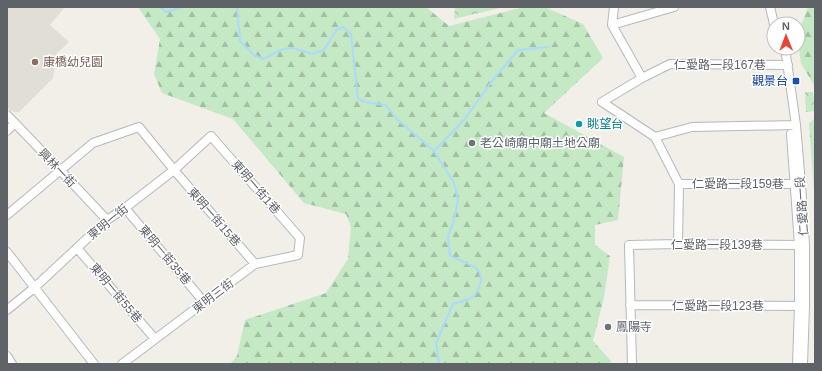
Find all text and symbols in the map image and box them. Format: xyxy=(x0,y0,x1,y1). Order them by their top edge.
north arrow xyxy=(766,16,806,56)
text: N xyxy=(782,20,790,32)
place label: 康橋幼兒園 xyxy=(43,55,103,69)
marker: 康橋幼兒園 xyxy=(30,57,40,67)
street label: 仁愛路一段167巷 xyxy=(674,58,766,72)
place label: 觀景台 xyxy=(752,74,788,88)
marker: 觀景台 xyxy=(791,76,801,86)
place label: 眺望台 xyxy=(587,117,623,131)
marker: 眺望台 xyxy=(574,119,584,129)
place label: 老公崎廟中廟土地公廟 xyxy=(480,136,600,150)
marker: 老公崎廟中廟土地公廟 xyxy=(467,138,477,148)
street label: 興林一街 xyxy=(35,146,79,190)
street label: 東明一街1巷 xyxy=(229,157,283,217)
street label: 仁愛路一段 xyxy=(793,176,811,236)
street label: 仁愛路一段159巷 xyxy=(692,177,784,191)
street label: 東明一街15巷 xyxy=(185,185,243,249)
street label: 東明一街 xyxy=(85,201,131,243)
street label: 東明一街35巷 xyxy=(136,222,194,288)
street label: 仁愛路一段139巷 xyxy=(671,238,763,252)
street label: 東明一街55巷 xyxy=(87,260,145,326)
street label: 東明三街 xyxy=(190,276,236,316)
street label: 仁愛路一段123巷 xyxy=(672,299,764,313)
place label: 鳳陽寺 xyxy=(616,320,652,334)
marker: 鳳陽寺 xyxy=(603,322,613,332)

